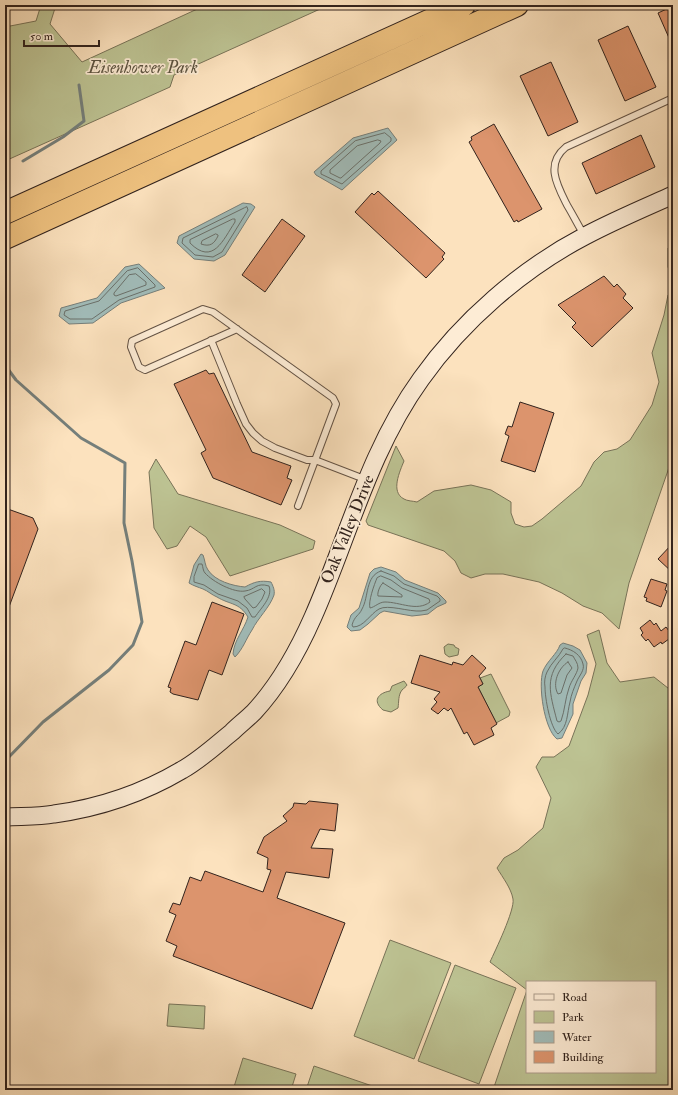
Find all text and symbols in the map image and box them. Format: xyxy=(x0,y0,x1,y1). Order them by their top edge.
scale bar xyxy=(24,22,99,48)
text: 50 m xyxy=(30,29,54,44)
park label: Eisenhower Park xyxy=(87,57,198,78)
street label: Oak Valley Drive xyxy=(316,472,380,587)
legend xyxy=(526,981,656,1073)
text: Road xyxy=(562,990,587,1005)
text: Park xyxy=(562,1010,584,1025)
text: Water xyxy=(561,1030,592,1045)
text: Building xyxy=(562,1050,605,1065)

